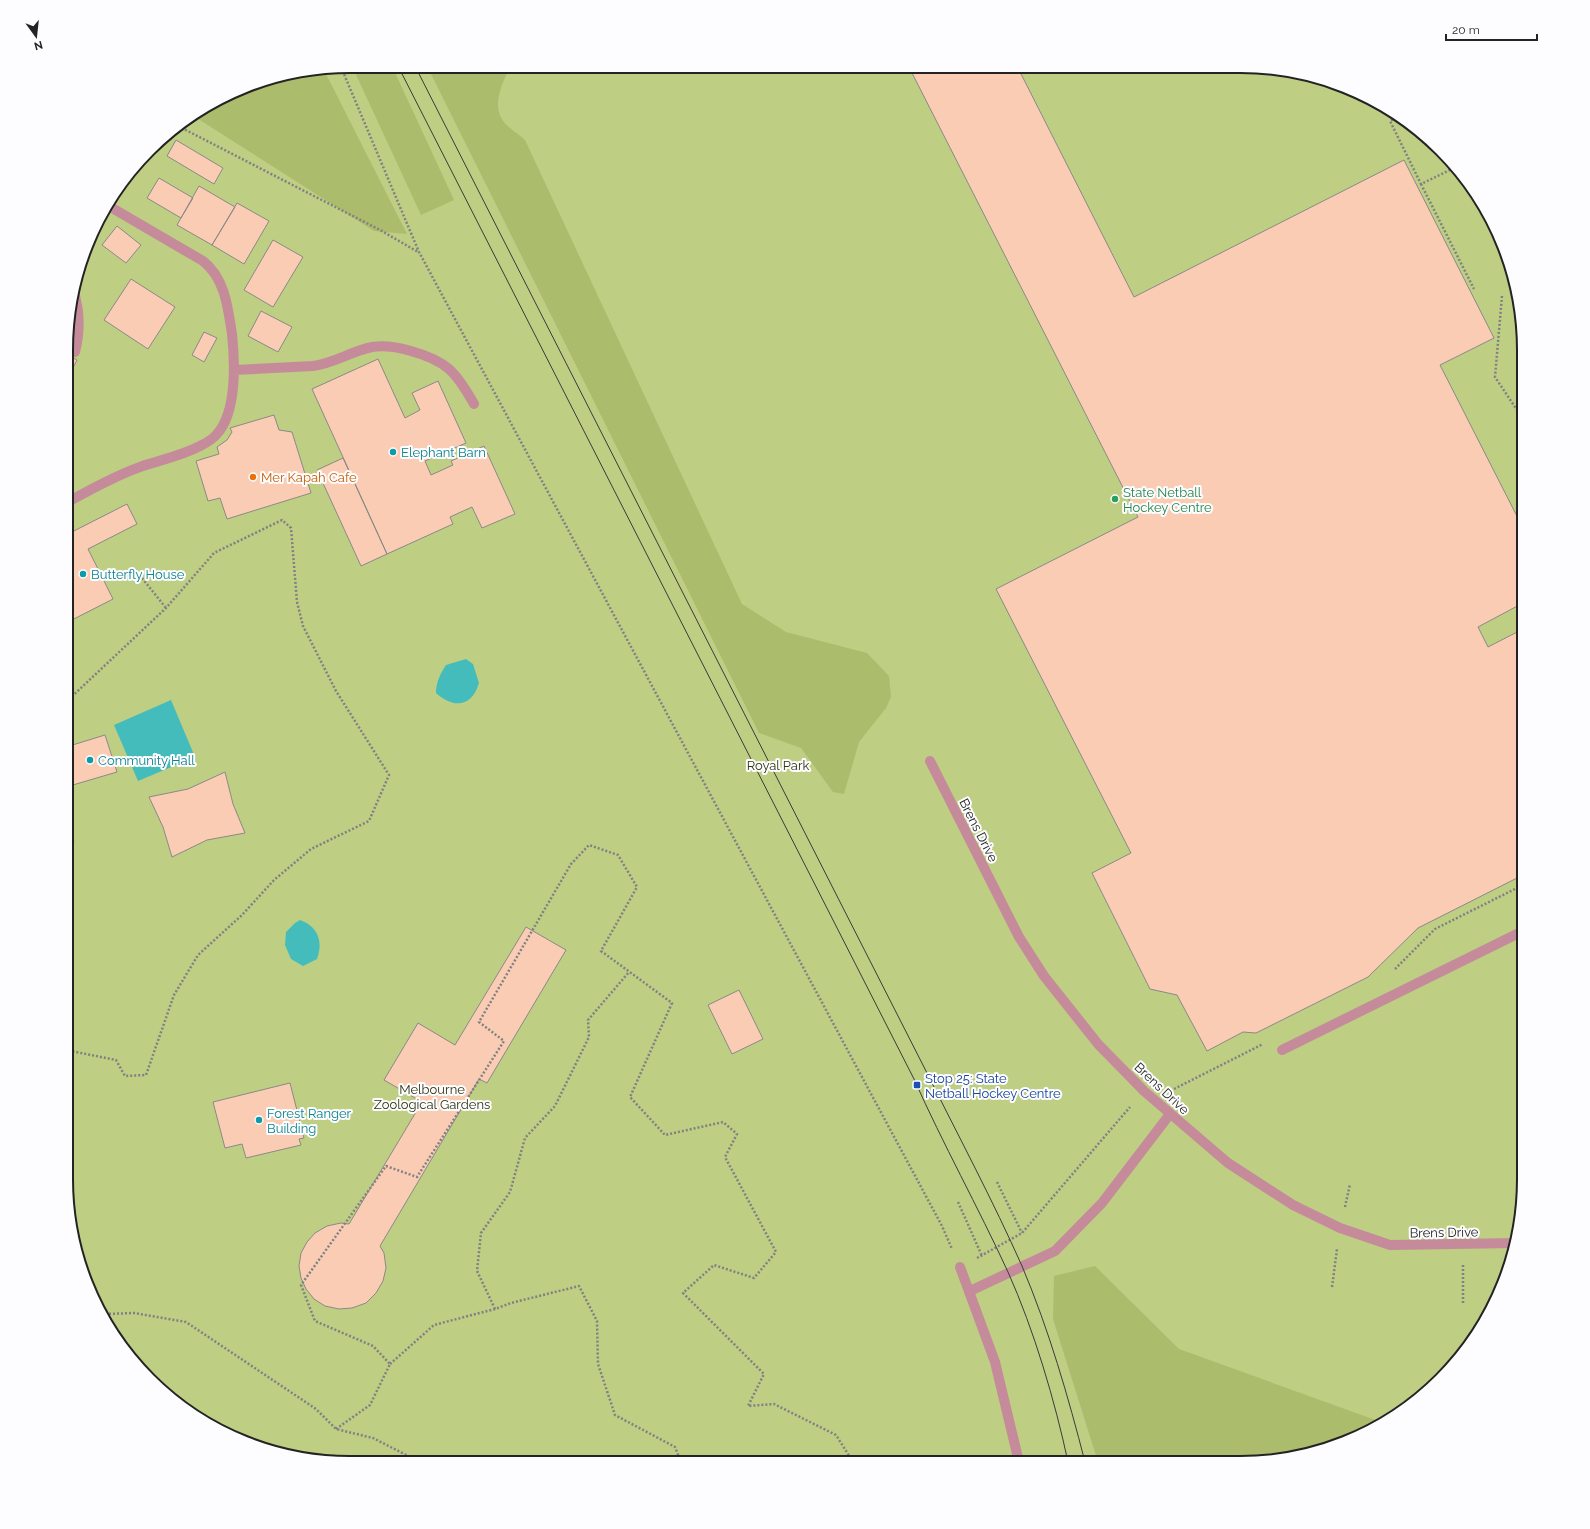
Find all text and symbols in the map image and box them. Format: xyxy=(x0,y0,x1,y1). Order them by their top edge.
north arrow xyxy=(16,16,56,56)
scale bar xyxy=(1446,16,1537,42)
text: 20 m xyxy=(1452,23,1480,37)
text: N xyxy=(33,38,44,53)
place label: Elephant Barn xyxy=(401,445,486,460)
marker: Elephant Barn xyxy=(388,447,398,457)
place label: Mer Kapah Cafe xyxy=(261,470,357,485)
marker: Mer Kapah Cafe xyxy=(248,472,258,482)
place label: State Netball Hockey Centre xyxy=(1123,485,1212,515)
marker: State Netball Hockey Centre xyxy=(1110,494,1120,504)
place label: Butterfly House xyxy=(91,567,185,582)
marker: Butterfly House xyxy=(78,569,88,579)
place label: Community Hall xyxy=(98,753,195,768)
marker: Community Hall xyxy=(85,755,95,765)
park label: Royal Park xyxy=(747,758,809,773)
street label: Brens Drive xyxy=(956,796,1001,865)
street label: Brens Drive xyxy=(1131,1059,1192,1118)
place label: Stop 25: State Netball Hockey Centre xyxy=(925,1071,1061,1101)
marker: Stop 25: State Netball Hockey Centre xyxy=(912,1080,922,1090)
park label: Melbourne Zoological Gardens xyxy=(374,1082,490,1112)
place label: Forest Ranger Building xyxy=(267,1106,352,1136)
marker: Forest Ranger Building xyxy=(254,1115,264,1125)
street label: Brens Drive xyxy=(1409,1224,1479,1241)

